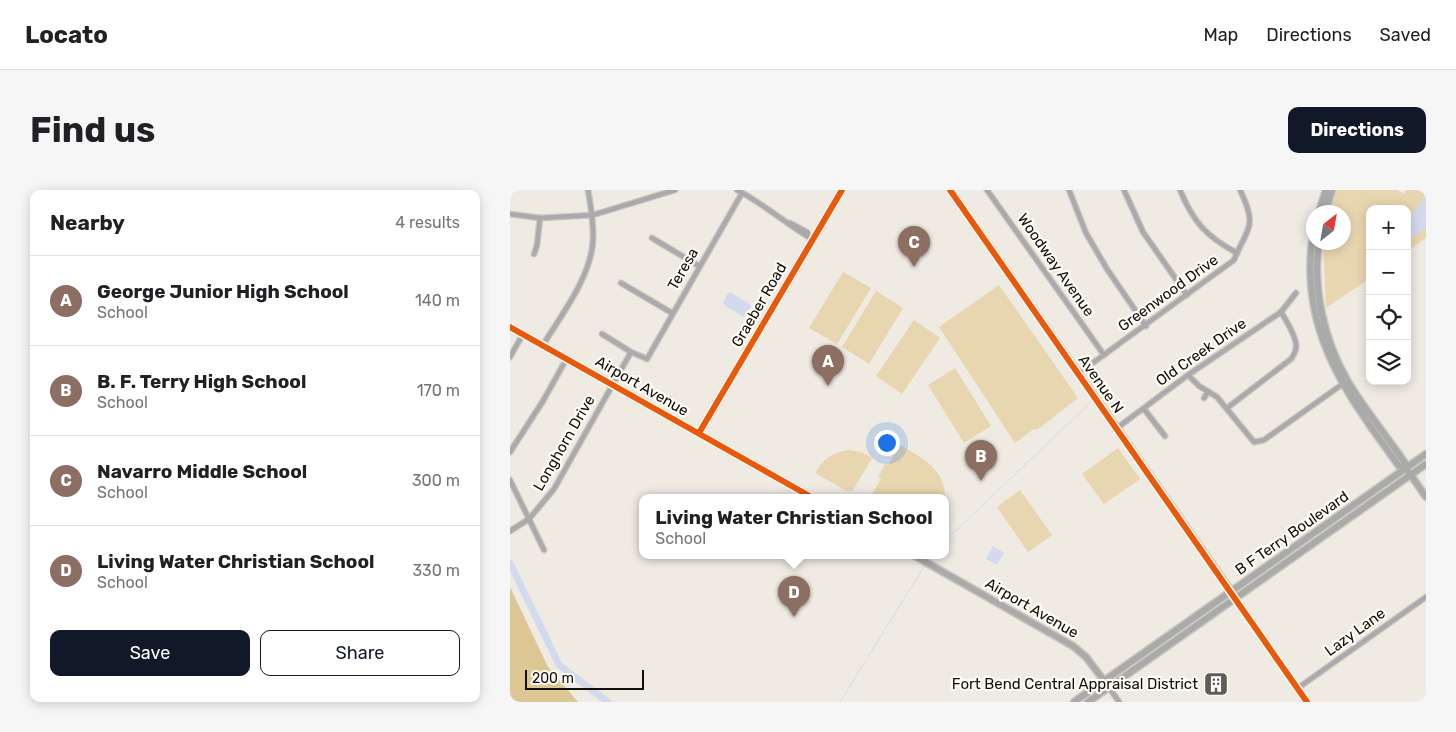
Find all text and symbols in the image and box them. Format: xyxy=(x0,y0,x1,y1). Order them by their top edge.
text: Locato xyxy=(25,21,108,49)
text: Map xyxy=(1203,24,1238,46)
text: Directions xyxy=(1266,24,1352,46)
text: Saved xyxy=(1380,24,1431,46)
button: Directions xyxy=(1288,107,1426,153)
text: Find us xyxy=(30,109,155,151)
north arrow xyxy=(1306,205,1351,250)
map controls xyxy=(1366,205,1411,385)
button: + xyxy=(1366,205,1411,250)
text: Nearby xyxy=(50,210,125,235)
street label: Woodway Avenue xyxy=(1014,210,1098,320)
text: 4 results xyxy=(395,213,460,232)
pin: C xyxy=(898,226,930,267)
street label: Teresa xyxy=(664,245,702,293)
button: − xyxy=(1366,250,1411,295)
street label: Greenwood Drive xyxy=(1114,251,1222,335)
street label: Graeber Road xyxy=(728,260,790,350)
text: George Junior High School xyxy=(97,280,349,303)
text: A xyxy=(60,291,72,310)
text: 140 m xyxy=(415,291,460,310)
button: locate xyxy=(1366,295,1411,340)
text: School xyxy=(97,303,148,322)
street label: Old Creek Drive xyxy=(1152,314,1250,390)
button: layers xyxy=(1366,340,1411,385)
pin: A xyxy=(812,345,844,386)
street label: Airport Avenue xyxy=(592,352,692,420)
street label: Avenue N xyxy=(1075,352,1127,416)
text: B. F. Terry High School xyxy=(97,370,306,393)
text: B xyxy=(60,381,72,400)
text: 170 m xyxy=(417,381,460,400)
street label: Longhorn Drive xyxy=(529,392,599,494)
text: School xyxy=(97,393,148,412)
your location xyxy=(874,430,900,456)
pin: B xyxy=(965,440,997,481)
text: Navarro Middle School xyxy=(97,460,307,483)
text: C xyxy=(60,471,72,490)
text: 300 m xyxy=(412,471,460,490)
text: School xyxy=(97,483,148,502)
street label: B F Terry Boulevard xyxy=(1232,487,1352,579)
popup xyxy=(639,494,949,559)
text: Living Water Christian School xyxy=(655,506,933,529)
text: School xyxy=(655,529,706,548)
text: Living Water Christian School xyxy=(97,550,374,573)
text: D xyxy=(60,561,72,580)
text: 330 m xyxy=(412,561,460,580)
text: School xyxy=(97,573,148,592)
street label: Airport Avenue xyxy=(982,574,1082,642)
pin: D xyxy=(778,576,810,617)
street label: Lazy Lane xyxy=(1321,604,1389,660)
button: Save xyxy=(50,630,250,676)
button: Share xyxy=(260,630,460,676)
scale bar xyxy=(525,667,644,690)
text: 200 m xyxy=(532,670,574,687)
building icon: Fort Bend Central Appraisal District xyxy=(1203,671,1229,697)
place label: Fort Bend Central Appraisal District xyxy=(952,675,1198,693)

